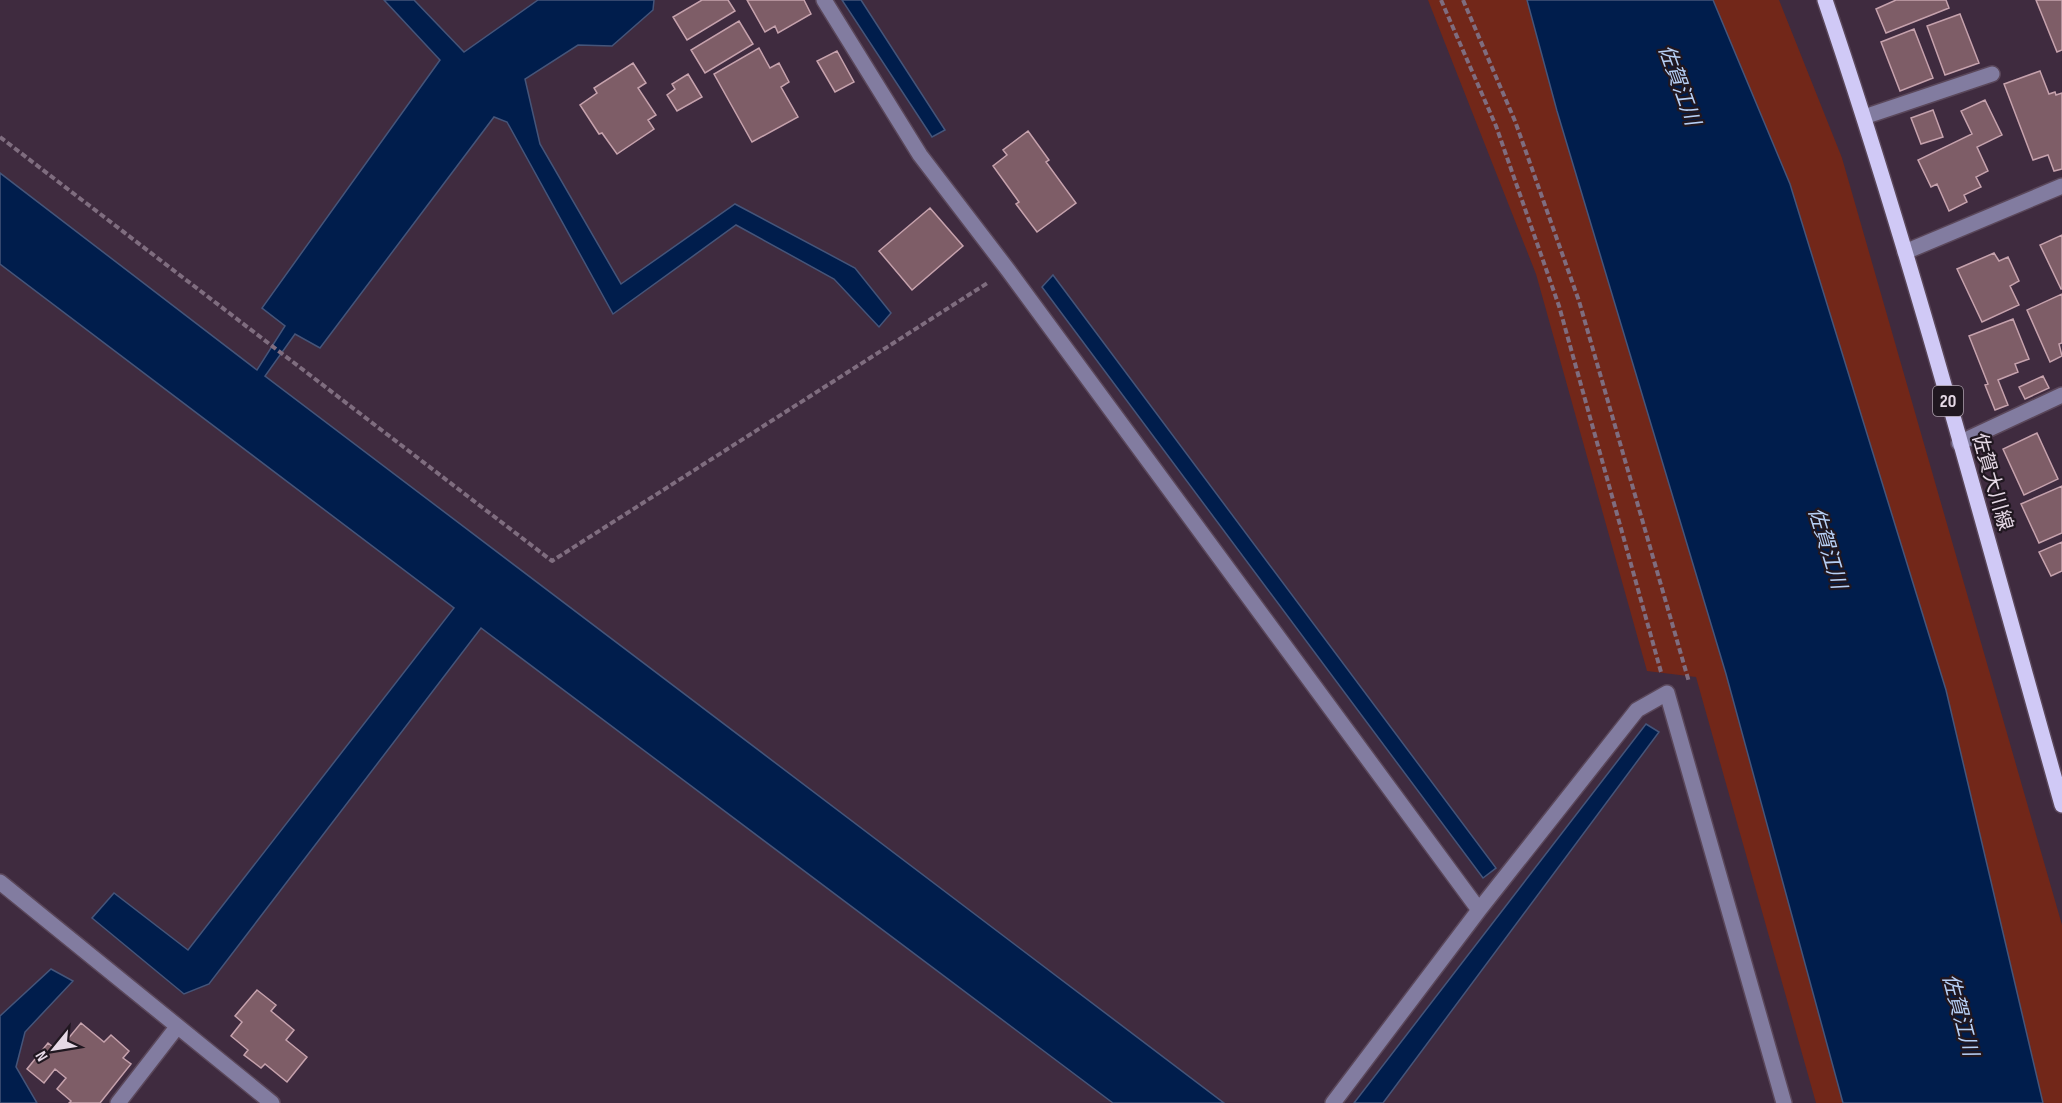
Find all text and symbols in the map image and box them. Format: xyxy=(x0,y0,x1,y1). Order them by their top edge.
water label: 佐賀江川 xyxy=(1653,41,1706,131)
road number: 20 xyxy=(1933,386,1963,416)
street label: 佐賀大川線 xyxy=(1967,431,2017,533)
water label: 佐賀江川 xyxy=(1803,504,1852,594)
water label: 佐賀江川 xyxy=(1937,971,1983,1061)
north arrow xyxy=(24,1019,84,1079)
text: N xyxy=(32,1047,53,1064)

